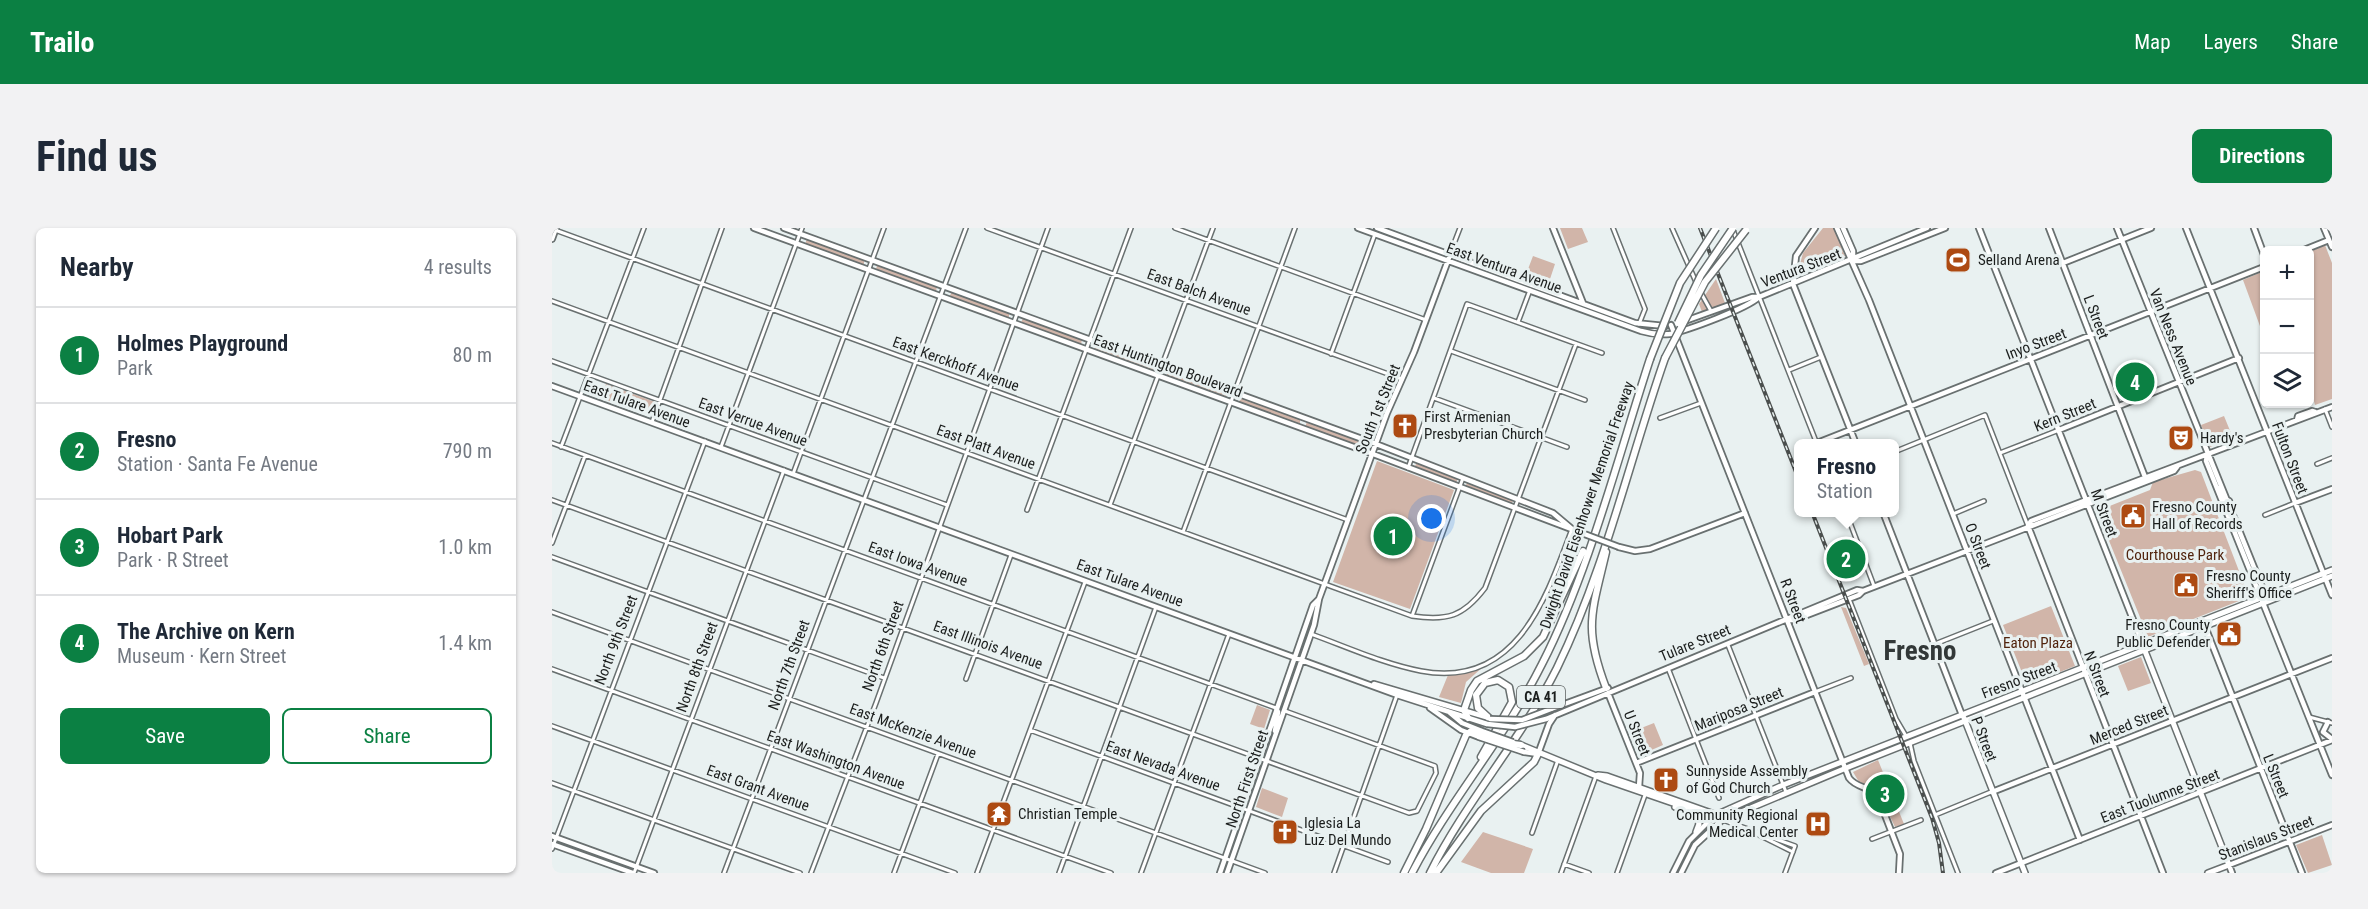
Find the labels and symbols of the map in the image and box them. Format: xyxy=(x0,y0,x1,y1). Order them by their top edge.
street label: East Ventura Avenue xyxy=(1444,239,1564,297)
street label: Ventura Street xyxy=(1758,245,1844,291)
sports icon: Selland Arena xyxy=(1943,245,1973,275)
place label: Selland Arena xyxy=(1978,251,2060,269)
street label: East Balch Avenue xyxy=(1145,265,1253,319)
street label: Van Ness Avenue xyxy=(2145,286,2201,388)
street label: L Street xyxy=(2079,292,2113,342)
street label: Inyo Street xyxy=(2003,324,2069,364)
street label: East Huntington Boulevard xyxy=(1091,331,1245,401)
street label: East Kerckhoff Avenue xyxy=(890,333,1022,395)
pin: 4 xyxy=(2116,360,2154,404)
street label: South 1st Street xyxy=(1352,362,1404,456)
street label: East Tulare Avenue xyxy=(581,376,693,432)
street label: Dwight David Eisenhower Memorial Freeway xyxy=(1536,379,1638,631)
street label: East Verrue Avenue xyxy=(696,394,810,450)
street label: Kern Street xyxy=(2031,394,2099,436)
place label: First Armenian Presbyterian Church xyxy=(1424,408,1543,443)
church icon: First Armenian Presbyterian Church xyxy=(1390,411,1420,441)
street label: Fulton Street xyxy=(2268,420,2312,496)
street label: East Platt Avenue xyxy=(934,421,1038,473)
theatre icon: Hardy's xyxy=(2166,423,2196,453)
place label: Hardy's xyxy=(2200,429,2244,447)
street label: M Street xyxy=(2087,486,2121,540)
place label: Fresno County Hall of Records xyxy=(2152,498,2243,533)
public building icon: Fresno County Hall of Records xyxy=(2118,501,2148,531)
your location xyxy=(1417,504,1446,533)
pin: 1 xyxy=(1374,514,1412,558)
street label: O Street xyxy=(1961,521,1995,571)
pin: 2 xyxy=(1826,536,1866,582)
street label: East Iowa Avenue xyxy=(866,538,970,590)
park label: Courthouse Park xyxy=(2126,546,2225,564)
street label: East Tulare Avenue xyxy=(1074,555,1186,611)
place label: Fresno County Sheriff's Office xyxy=(2206,567,2292,602)
public building icon: Fresno County Sheriff's Office xyxy=(2171,570,2201,600)
street label: R Street xyxy=(1776,576,1810,626)
street label: North 9th Street xyxy=(591,593,641,687)
street label: North 6th Street xyxy=(858,598,908,694)
place label: Fresno County Public Defender xyxy=(2116,616,2210,651)
street label: North 7th Street xyxy=(764,617,814,713)
street label: East Illinois Avenue xyxy=(931,617,1045,673)
street label: North 8th Street xyxy=(672,619,722,715)
public building icon: Fresno County Public Defender xyxy=(2214,619,2244,649)
street label: Tulare Street xyxy=(1657,621,1733,665)
park label: Eaton Plaza xyxy=(2003,634,2073,652)
district label: Fresno xyxy=(1883,635,1957,667)
street label: N Street xyxy=(2080,648,2114,700)
street label: Fresno Street xyxy=(1979,657,2059,703)
street label: Mariposa Street xyxy=(1692,683,1786,735)
road number: CA 41 xyxy=(1517,686,1565,708)
street label: East McKenzie Avenue xyxy=(847,700,979,762)
street label: Merced Street xyxy=(2087,701,2171,749)
street label: U Street xyxy=(1620,708,1654,758)
street label: P Street xyxy=(1967,714,2001,764)
street label: East Washington Avenue xyxy=(764,727,908,793)
street label: North First Street xyxy=(1222,728,1272,830)
street label: East Nevada Avenue xyxy=(1103,737,1223,795)
street label: L Street xyxy=(2259,751,2293,801)
street label: East Grant Avenue xyxy=(704,761,812,815)
place label: Sunnyside Assembly of God Church xyxy=(1686,762,1808,797)
church icon: Sunnyside Assembly of God Church xyxy=(1651,765,1681,795)
street label: East Tuolumne Street xyxy=(2098,765,2222,827)
pin: 3 xyxy=(1866,772,1904,816)
temple icon: Christian Temple xyxy=(984,799,1014,829)
place label: Christian Temple xyxy=(1018,805,1117,823)
place label: Community Regional Medical Center xyxy=(1676,806,1798,841)
hospital icon: Community Regional Medical Center xyxy=(1803,809,1833,839)
street label: Stanislaus Street xyxy=(2216,812,2316,864)
place label: Iglesia La Luz Del Mundo xyxy=(1304,814,1391,849)
church icon: Iglesia La Luz Del Mundo xyxy=(1270,817,1300,847)

